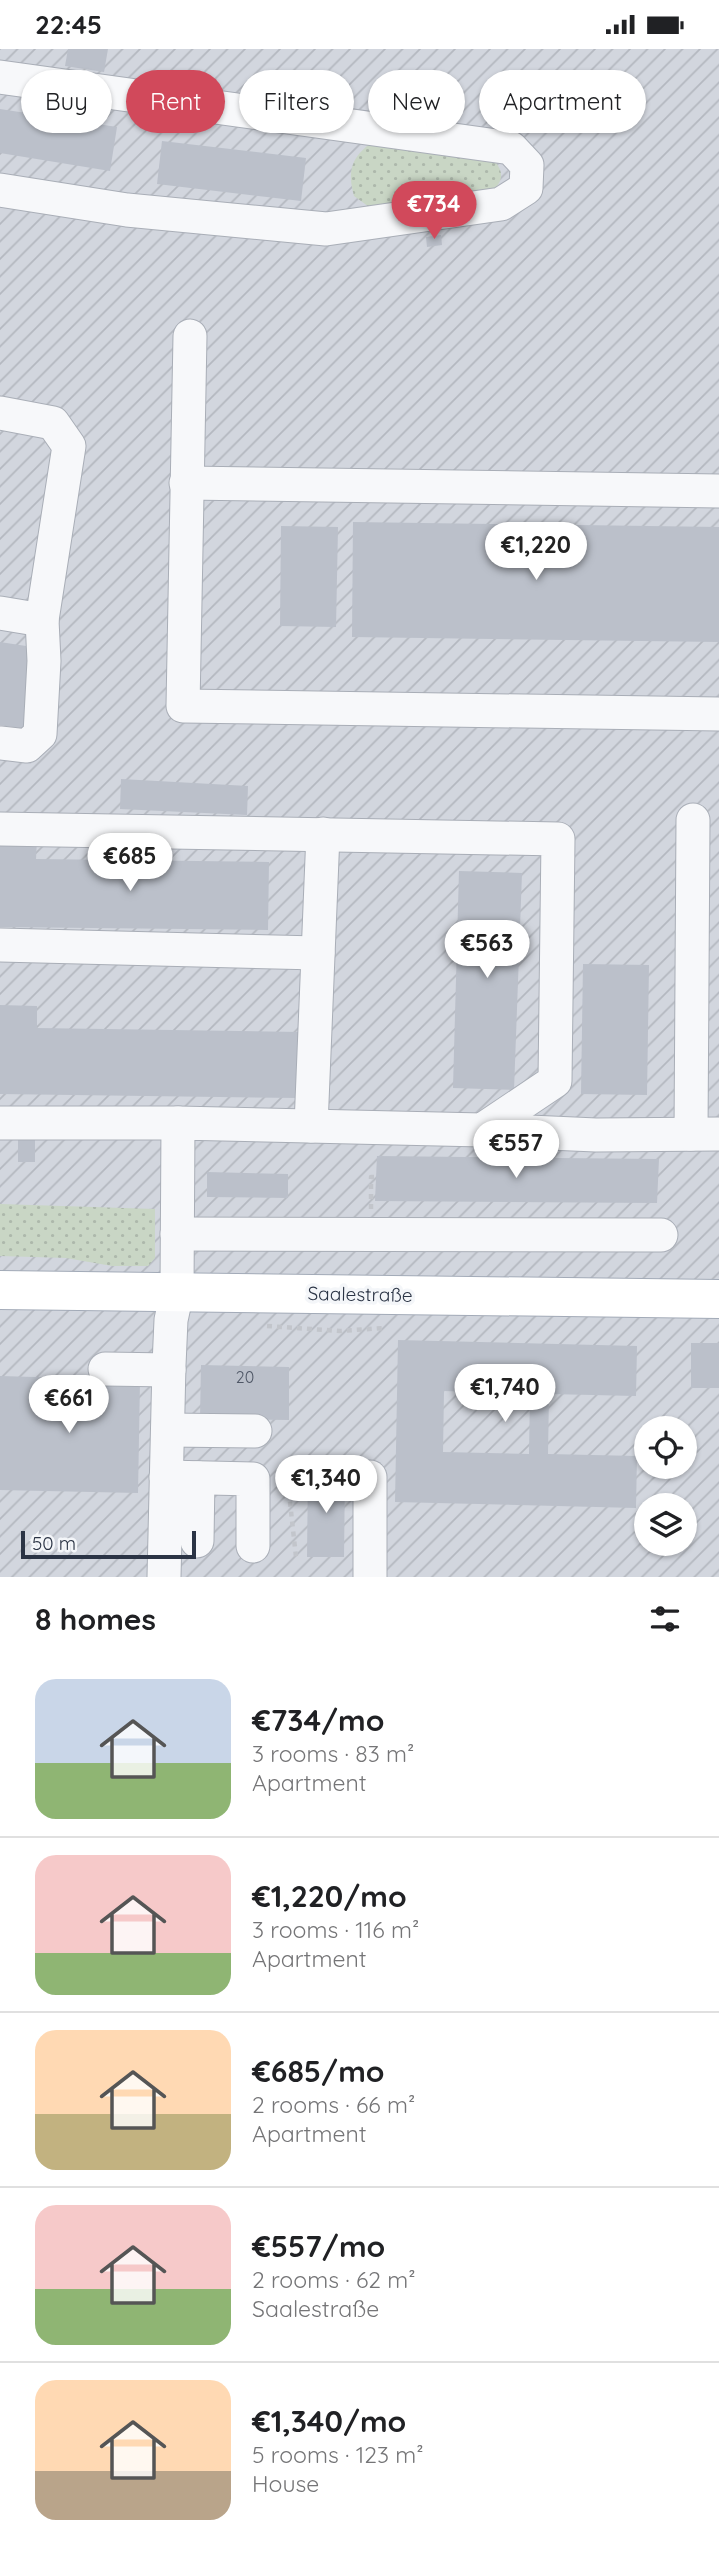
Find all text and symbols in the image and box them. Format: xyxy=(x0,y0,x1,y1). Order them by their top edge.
text: 22:45 xyxy=(35,8,102,41)
chip: Buy xyxy=(21,70,112,133)
chip: Rent xyxy=(126,70,225,133)
chip: Filters xyxy=(239,70,354,133)
chip: New xyxy=(368,70,465,133)
chip: Apartment xyxy=(479,70,646,133)
pin: €734 xyxy=(393,181,475,241)
text: €734 xyxy=(408,189,460,218)
pin: €1,220 xyxy=(479,523,593,582)
text: €1,220 xyxy=(501,530,571,559)
pin: €685 xyxy=(89,833,171,893)
text: €685 xyxy=(104,841,157,870)
pin: €563 xyxy=(446,921,528,980)
text: €563 xyxy=(461,928,513,957)
pin: €557 xyxy=(475,1121,557,1180)
text: €557 xyxy=(489,1128,543,1157)
street label: Saalestraße xyxy=(307,1281,413,1307)
pin: €1,740 xyxy=(448,1365,562,1424)
house number: 20 xyxy=(236,1367,254,1387)
text: €1,740 xyxy=(470,1372,540,1401)
pin: €661 xyxy=(28,1375,110,1435)
text: €661 xyxy=(45,1383,93,1412)
map controls xyxy=(634,1416,697,1556)
button: locate xyxy=(634,1416,697,1479)
pin: €1,340 xyxy=(269,1455,383,1515)
text: €1,340 xyxy=(291,1463,361,1492)
button: layers xyxy=(634,1493,697,1556)
scale bar xyxy=(21,1528,196,1560)
text: 50 m xyxy=(32,1531,76,1555)
text: 8 homes xyxy=(35,1600,156,1638)
icon: filters xyxy=(646,1600,684,1638)
text: €734/mo xyxy=(252,1701,384,1739)
icon: home xyxy=(91,1707,175,1791)
text: 3 rooms · 83 m² xyxy=(252,1739,414,1768)
text: Apartment xyxy=(252,1768,366,1797)
text: €1,220/mo xyxy=(252,1877,407,1915)
icon: home xyxy=(91,1883,175,1967)
text: 3 rooms · 116 m² xyxy=(252,1915,419,1944)
text: Apartment xyxy=(252,1944,366,1973)
text: €685/mo xyxy=(252,2052,385,2090)
icon: home xyxy=(91,2058,175,2142)
text: 2 rooms · 66 m² xyxy=(252,2090,415,2119)
text: Apartment xyxy=(252,2119,366,2148)
text: €557/mo xyxy=(252,2227,385,2265)
icon: home xyxy=(91,2233,175,2317)
text: 2 rooms · 62 m² xyxy=(252,2265,416,2294)
text: Saalestraße xyxy=(252,2294,379,2323)
text: €1,340/mo xyxy=(252,2402,406,2440)
icon: home xyxy=(91,2408,175,2492)
text: 5 rooms · 123 m² xyxy=(252,2440,424,2469)
text: House xyxy=(252,2469,319,2498)

